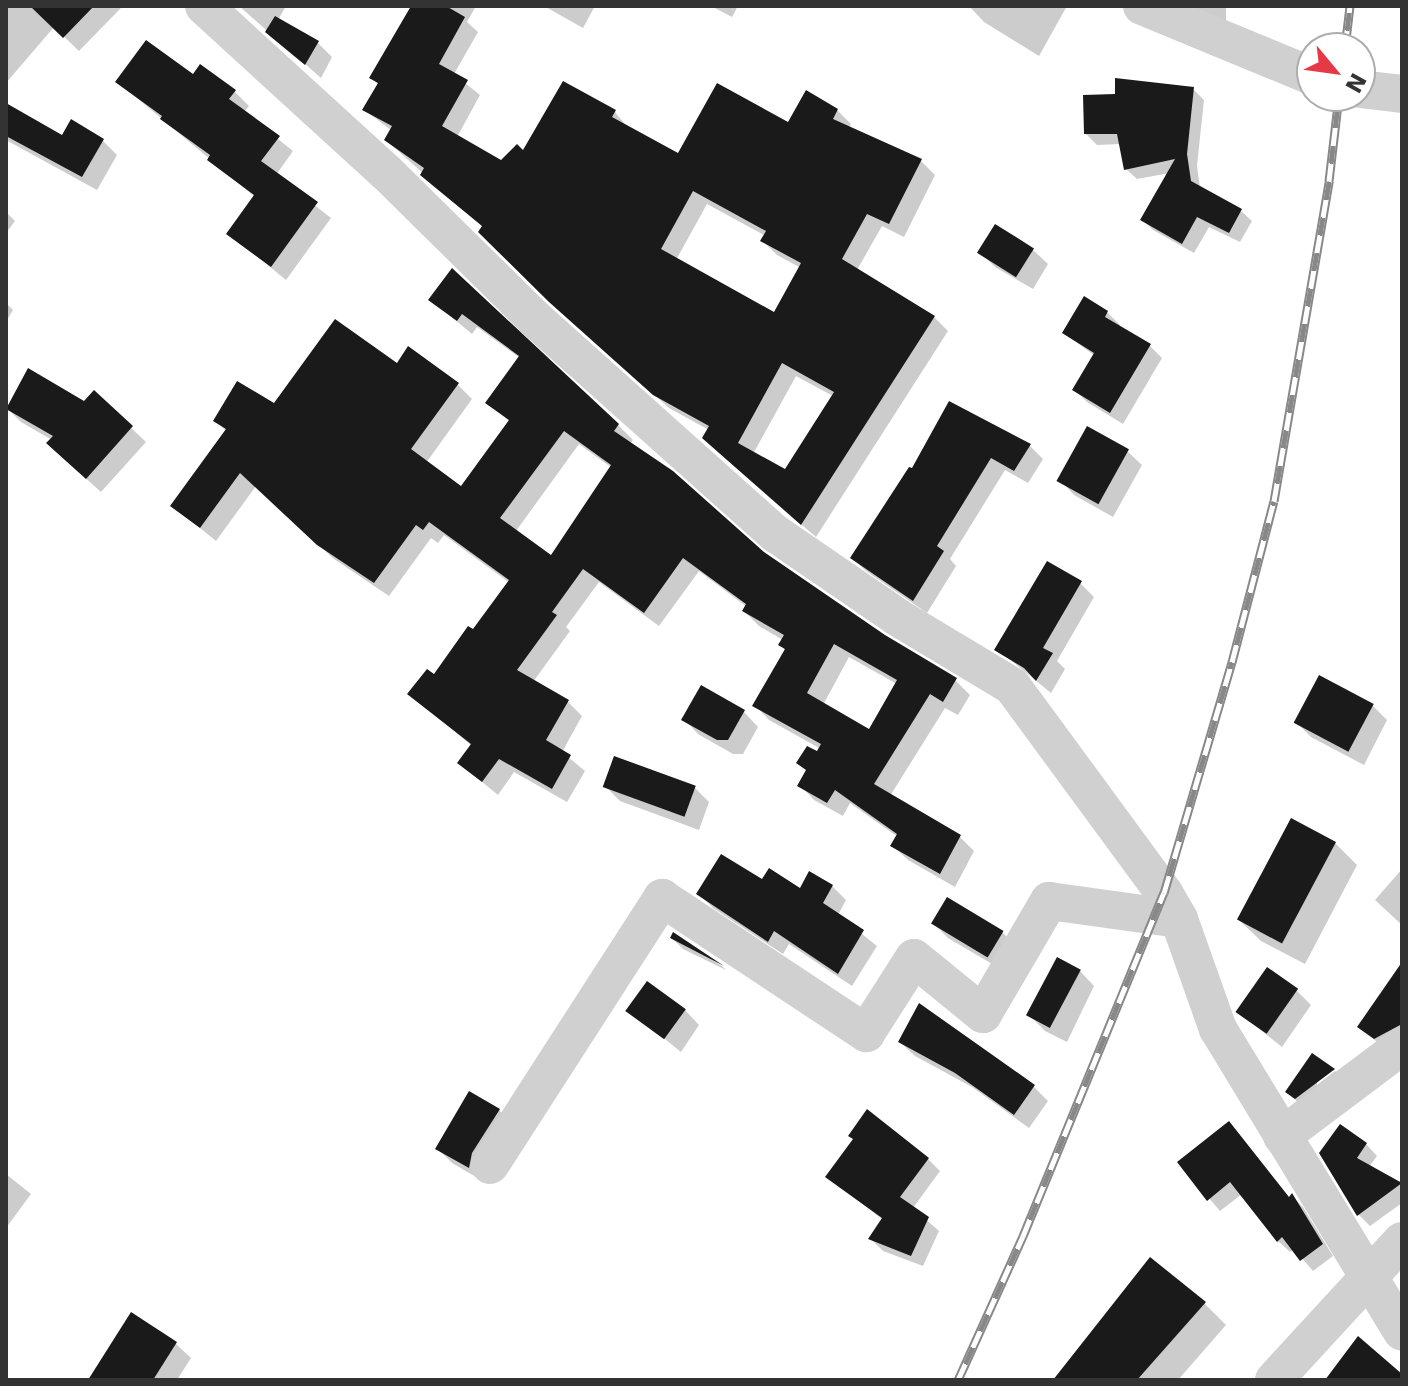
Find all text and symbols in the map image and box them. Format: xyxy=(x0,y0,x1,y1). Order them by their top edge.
north arrow xyxy=(1296,32,1376,112)
text: N xyxy=(1340,69,1371,97)

